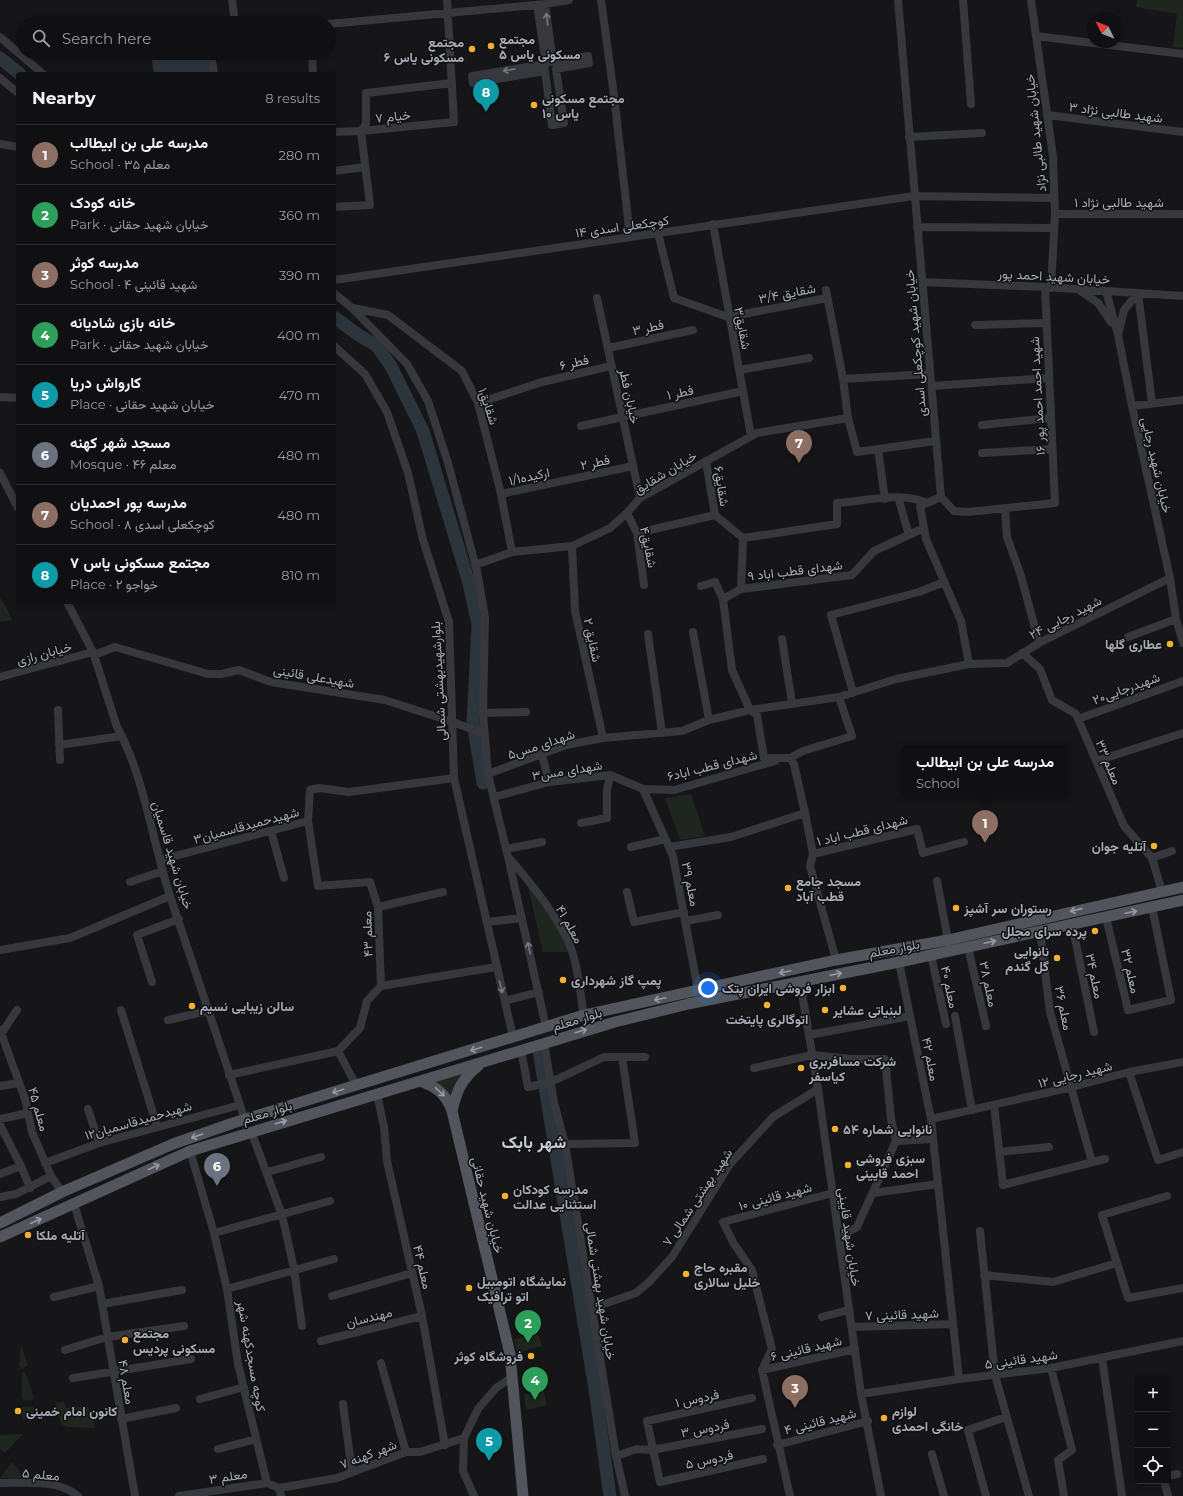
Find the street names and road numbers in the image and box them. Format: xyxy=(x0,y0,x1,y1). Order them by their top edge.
street label: خیابان شهید طالبی نژاد xyxy=(1021,73,1050,193)
street label: شهید طالبی نژاد ۳ xyxy=(1068,98,1164,127)
street label: خیام ۷ xyxy=(374,106,412,127)
street label: شهید طالبی نژاد ۱ xyxy=(1074,194,1164,211)
street label: کوچکعلی اسدی ۱۴ xyxy=(574,211,670,242)
street label: خیابان شهید احمد پور xyxy=(996,265,1111,289)
street label: خیابان شهید کوچکعلی اسدی xyxy=(901,268,931,417)
street label: شقایق ۳/۴ xyxy=(757,280,817,307)
street label: شقایق۳ xyxy=(730,305,755,351)
street label: فطر ۳ xyxy=(631,316,665,339)
street label: شهید احمد احمد پور ۱۶ xyxy=(1026,336,1050,456)
street label: فطر ۶ xyxy=(558,351,590,374)
street label: خیابان فطر xyxy=(615,366,644,426)
street label: فطر ۱ xyxy=(665,381,695,404)
street label: شقایق۱ xyxy=(474,385,503,427)
street label: خیابان شهید رجایی xyxy=(1137,416,1176,515)
street label: خیابان شقایق xyxy=(631,447,700,498)
street label: فطر ۲ xyxy=(579,451,612,474)
street label: ارکیده۱/۱ xyxy=(507,464,551,489)
street label: شقایق۶ xyxy=(710,465,733,507)
street label: شقایق۴ xyxy=(636,525,661,569)
street label: شهدای قطب اباد ۹ xyxy=(747,556,844,585)
street label: شهید رجایی ۲۴ xyxy=(1026,592,1104,643)
street label: شقایق ۲ xyxy=(580,617,605,664)
street label: بلوارشهیدبهشتی شمالی xyxy=(427,621,450,741)
street label: خیابان رازی xyxy=(15,638,74,669)
street label: شهیدعلی قائینی xyxy=(272,661,356,692)
street label: شهیدرجایی۲۰ xyxy=(1090,668,1162,709)
street label: شهدای مس۵ xyxy=(505,726,577,763)
street label: معلم ۳۳ xyxy=(1091,737,1126,787)
street label: شهدای قطب اباد۶ xyxy=(665,746,759,785)
street label: شهدای مس۳ xyxy=(531,757,603,784)
street label: خیابان شهید قاسمیان xyxy=(148,799,197,911)
street label: شهیدحمیدقاسمیان۳ xyxy=(191,803,301,848)
street label: شهدای قطب اباد ۱ xyxy=(815,811,909,850)
street label: معلم ۳۹ xyxy=(678,860,704,908)
street label: معلم ۴۱ xyxy=(552,902,587,946)
street label: معلم ۴۳ xyxy=(358,911,377,957)
street label: بلوار معلم xyxy=(867,935,921,962)
street label: معلم ۳۲ xyxy=(1117,947,1144,995)
street label: معلم ۳۴ xyxy=(1081,952,1108,1001)
street label: معلم ۳۸ xyxy=(975,960,1002,1009)
street label: معلم ۴۰ xyxy=(937,964,962,1010)
street label: معلم ۳۶ xyxy=(1051,984,1077,1032)
street label: بلوار معلم xyxy=(550,1004,604,1035)
street label: معلم ۴۲ xyxy=(918,1036,943,1083)
street label: شهید رجایی ۱۲ xyxy=(1036,1057,1114,1092)
street label: معلم ۴۵ xyxy=(24,1085,53,1133)
street label: شهیدحمیدقاسمیان۱۲ xyxy=(83,1097,194,1144)
street label: بلوار معلم xyxy=(240,1097,294,1128)
street label: شهید بهشتی شمالی ۷ xyxy=(659,1145,736,1249)
street label: خیابان شهید حقانی xyxy=(467,1155,508,1255)
street label: شهید قائینی ۱۰ xyxy=(737,1179,814,1214)
street label: خیابان شهید قایینی xyxy=(834,1187,865,1288)
street label: خیابان شهید بهشتی شمالی xyxy=(581,1221,620,1361)
street label: معلم ۴۴ xyxy=(409,1243,436,1291)
street label: کوچه مسجدکهنه شهر xyxy=(232,1298,270,1413)
street label: مهندسان xyxy=(344,1304,394,1331)
street label: شهید قائینی ۷ xyxy=(865,1305,939,1324)
street label: شهید قائینی ۶ xyxy=(769,1332,843,1365)
street label: شهید قائینی ۵ xyxy=(983,1346,1059,1373)
street label: معلم ۴۸ xyxy=(114,1358,139,1406)
street label: فردوس ۱ xyxy=(674,1386,721,1411)
street label: شهید قائینی ۴ xyxy=(782,1404,858,1439)
street label: فردوس ۳ xyxy=(679,1415,731,1442)
street label: شهر کهنه ۷ xyxy=(337,1436,399,1473)
street label: فردوس ۵ xyxy=(684,1446,735,1473)
street label: معلم ۵ xyxy=(21,1464,61,1485)
street label: معلم ۳ xyxy=(208,1465,249,1488)

